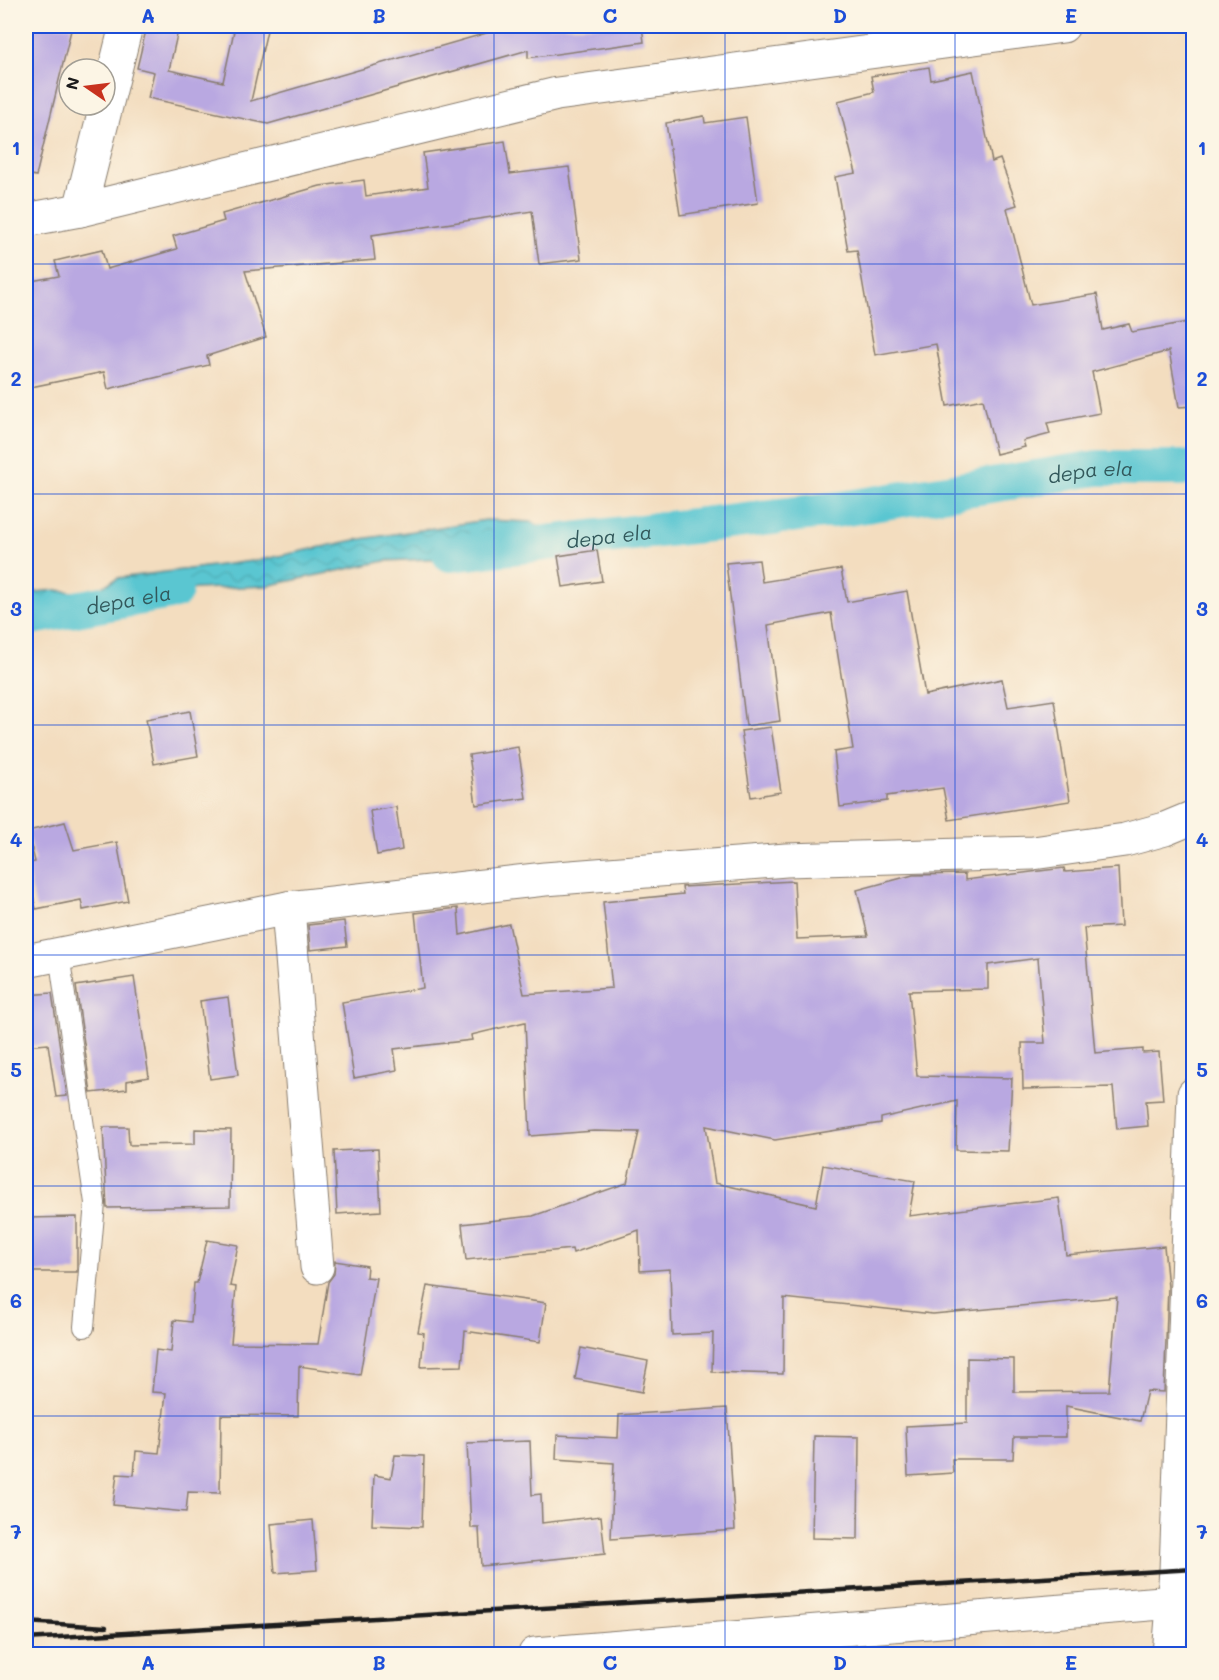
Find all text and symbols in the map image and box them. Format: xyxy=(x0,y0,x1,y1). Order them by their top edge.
text: A xyxy=(141,2,155,28)
text: B xyxy=(372,2,386,28)
text: C xyxy=(603,2,618,28)
text: D xyxy=(833,2,847,28)
text: E xyxy=(1065,2,1077,28)
north arrow xyxy=(57,57,117,117)
text: N xyxy=(60,75,84,92)
text: 1 xyxy=(12,134,20,160)
text: 1 xyxy=(1198,134,1206,160)
text: 2 xyxy=(10,365,22,391)
text: 2 xyxy=(1196,365,1208,391)
water label: depa ela xyxy=(1046,455,1133,489)
water label: depa ela xyxy=(565,518,653,554)
water label: depa ela xyxy=(84,579,173,620)
text: 3 xyxy=(10,595,22,621)
text: 3 xyxy=(1196,595,1208,621)
text: 4 xyxy=(10,826,23,852)
text: 4 xyxy=(1196,826,1209,852)
text: 5 xyxy=(10,1056,22,1082)
text: 5 xyxy=(1196,1056,1208,1082)
text: 6 xyxy=(10,1287,22,1313)
text: 6 xyxy=(1196,1287,1208,1313)
text: 7 xyxy=(10,1518,22,1544)
text: 7 xyxy=(1196,1518,1208,1544)
text: A xyxy=(141,1649,155,1675)
text: B xyxy=(372,1649,386,1675)
text: C xyxy=(603,1649,618,1675)
text: D xyxy=(833,1649,847,1675)
text: E xyxy=(1065,1649,1077,1675)

